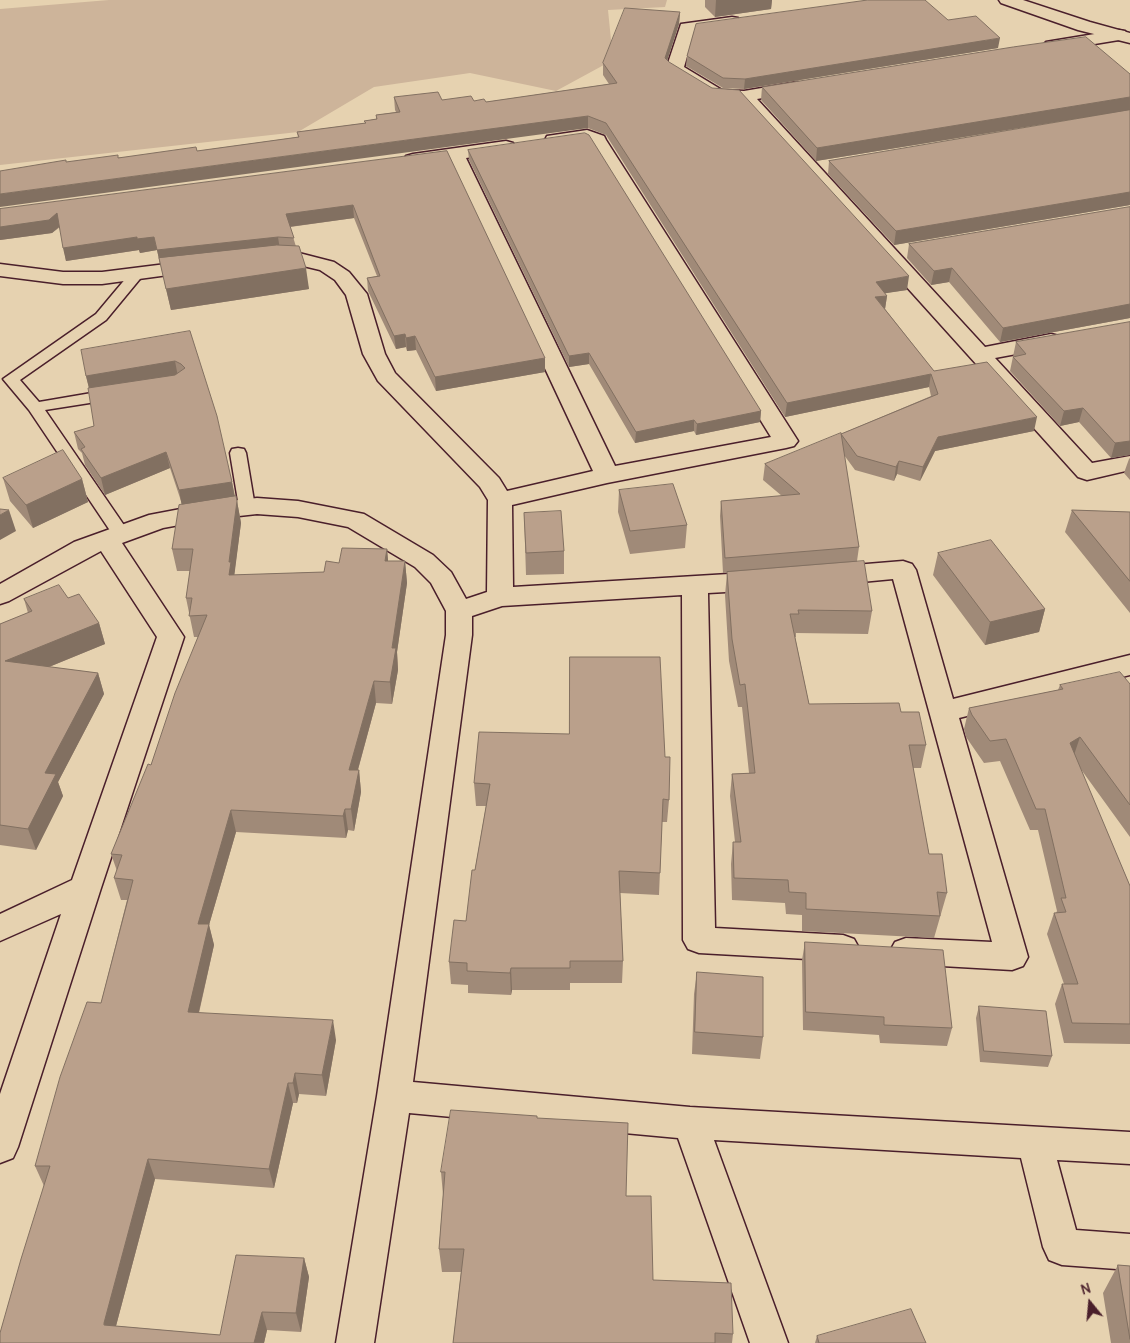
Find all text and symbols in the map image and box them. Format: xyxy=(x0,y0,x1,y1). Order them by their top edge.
north arrow xyxy=(1065,1278,1115,1328)
text: N xyxy=(1078,1279,1093,1299)

